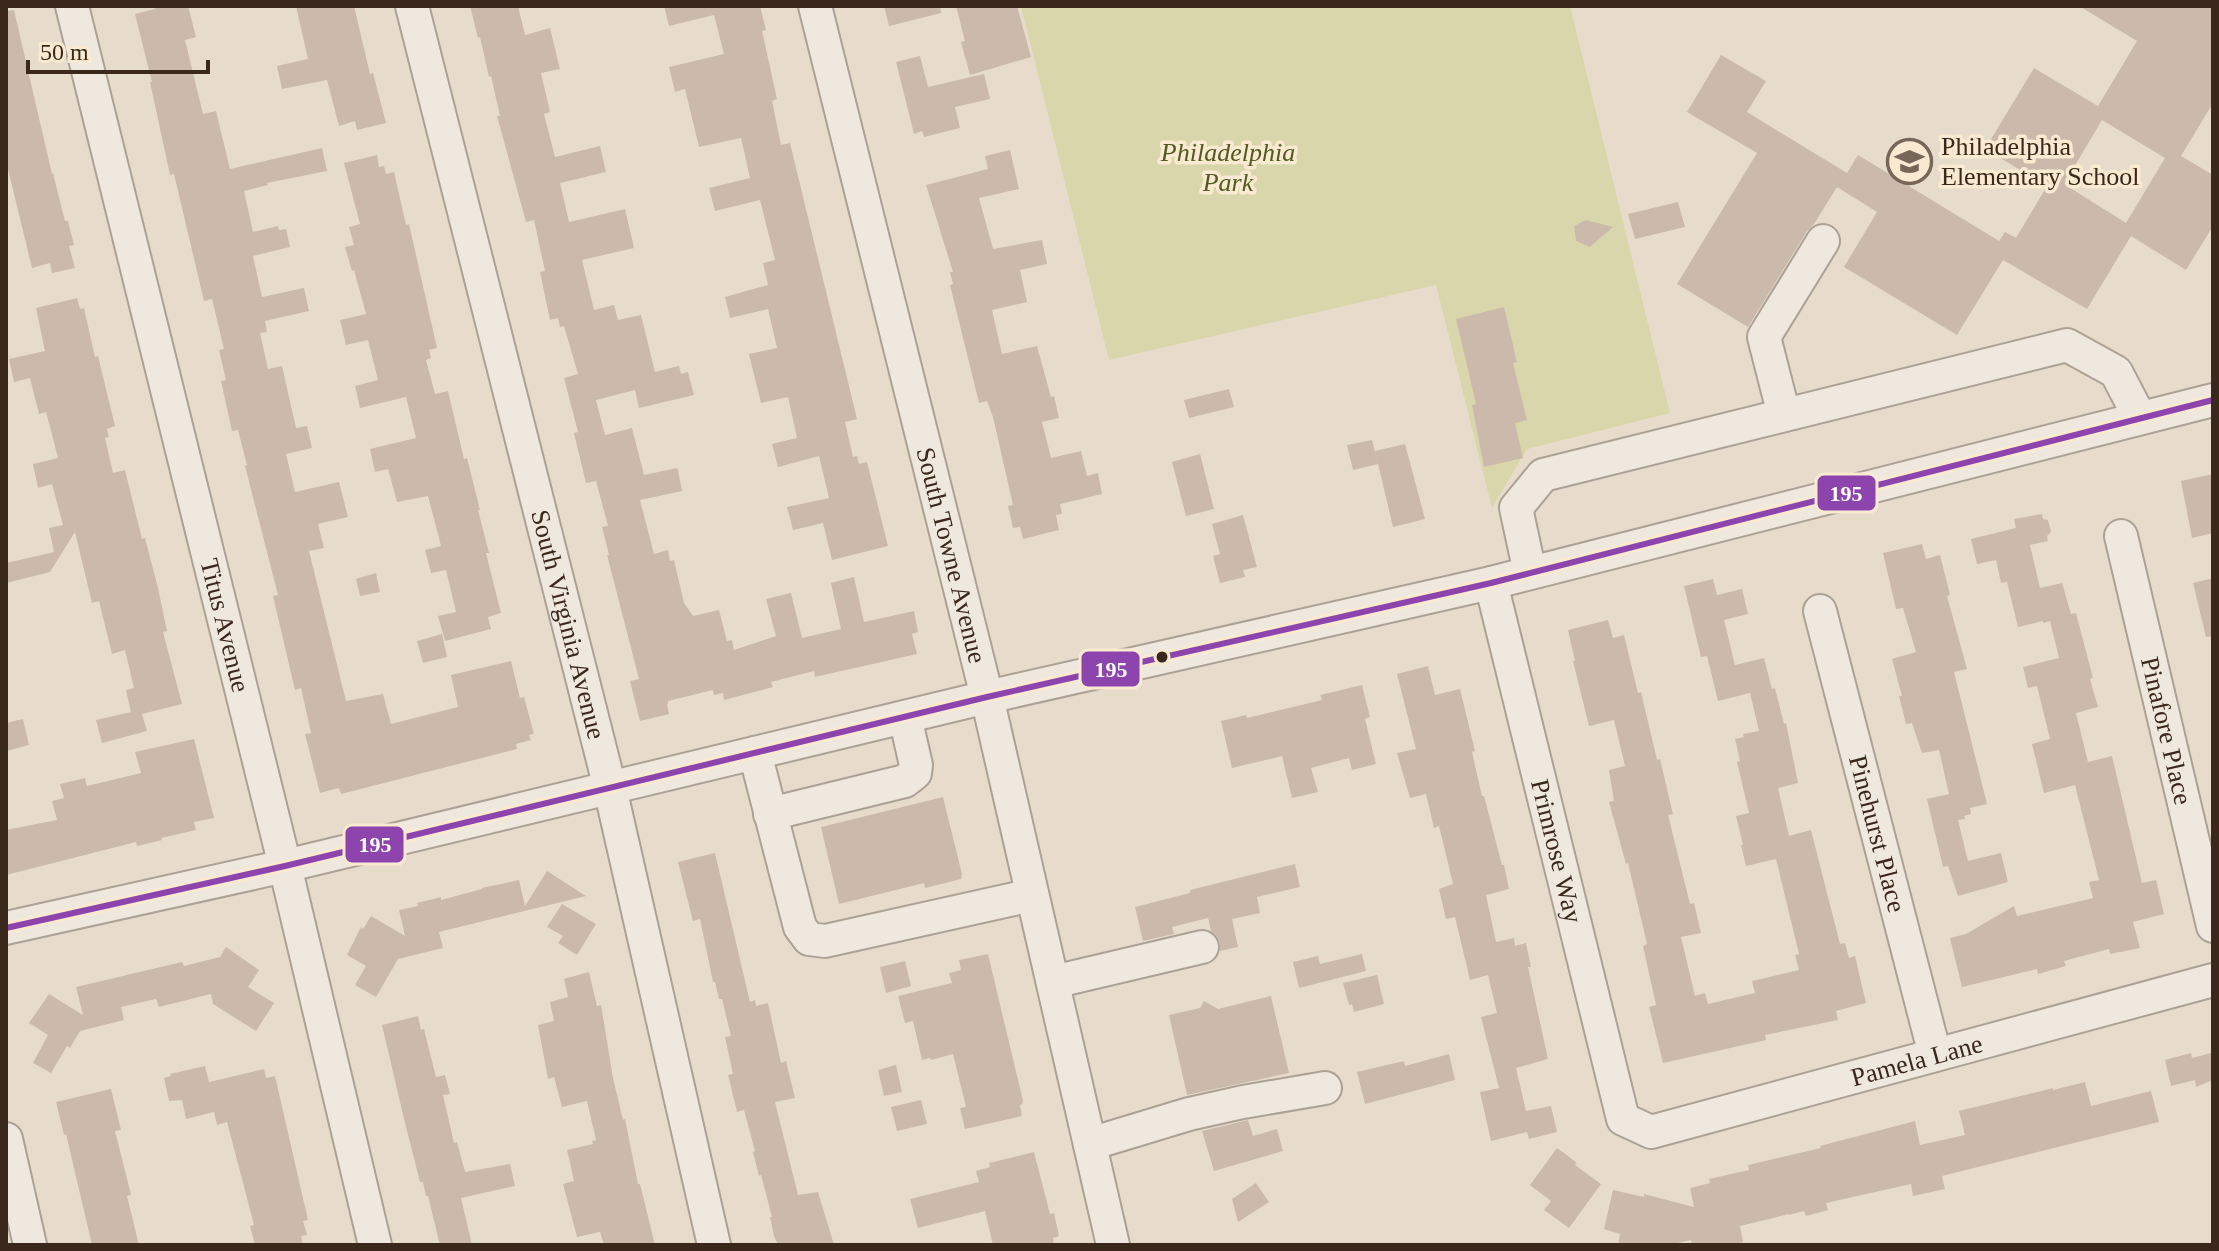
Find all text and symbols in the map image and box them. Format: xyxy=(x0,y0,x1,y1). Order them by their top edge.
scale bar xyxy=(28,24,208,74)
text: 50 m xyxy=(40,39,89,65)
place label: Philadelphia Elementary School xyxy=(1941,132,2140,191)
school or university icon: Philadelphia Elementary School xyxy=(1886,137,1934,185)
park label: Philadelphia Park xyxy=(1160,138,1295,197)
street label: South Towne Avenue xyxy=(911,444,992,666)
line badge: 195 xyxy=(1816,474,1877,512)
text: 195 xyxy=(1830,481,1863,506)
street label: South Virginia Avenue xyxy=(526,507,612,742)
street label: Titus Avenue xyxy=(195,556,256,695)
unlabelled marker xyxy=(1154,649,1170,665)
line badge: 195 xyxy=(1080,650,1141,688)
street label: Pinafore Place xyxy=(2135,654,2198,807)
text: 195 xyxy=(1095,657,1128,682)
street label: Pinehurst Place xyxy=(1843,752,1912,915)
street label: Primrose Way xyxy=(1525,776,1589,926)
line badge: 195 xyxy=(344,825,405,864)
text: 195 xyxy=(359,832,392,857)
street label: Pamela Lane xyxy=(1848,1029,1986,1092)

